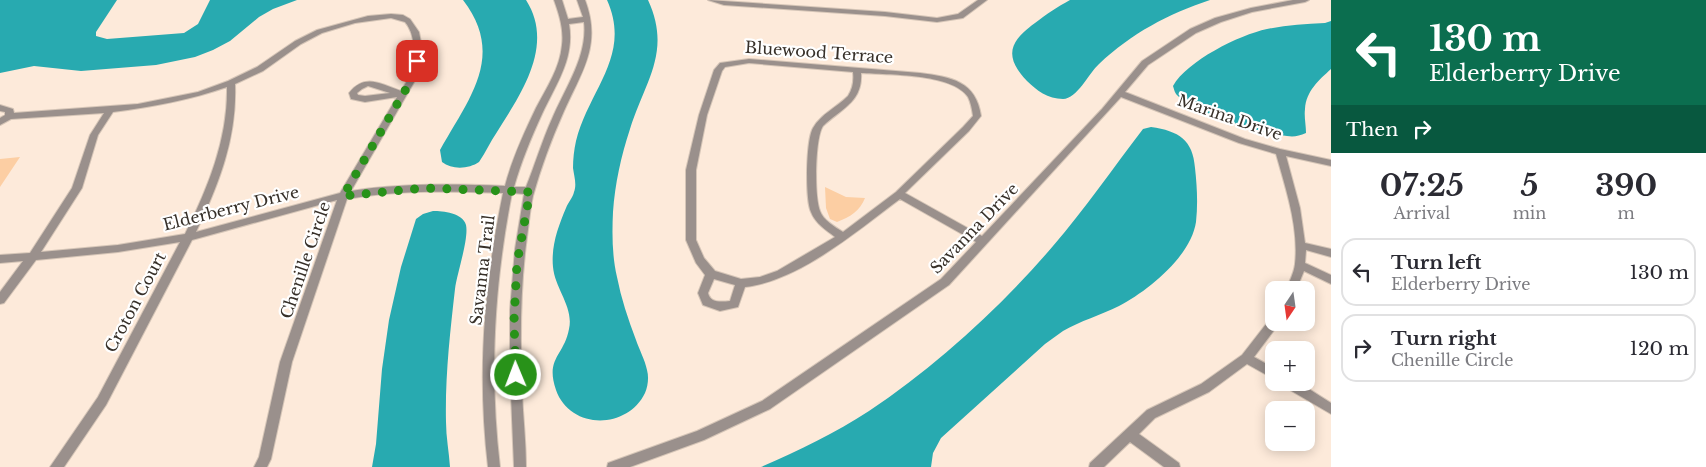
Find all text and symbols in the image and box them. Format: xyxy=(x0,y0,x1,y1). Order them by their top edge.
text: 130 m xyxy=(1429,17,1541,60)
icon: left xyxy=(1346,20,1411,85)
street label: Bluewood Terrace xyxy=(744,37,894,67)
pin xyxy=(396,40,438,82)
icon: arrive xyxy=(403,47,431,75)
text: Elderberry Drive xyxy=(1429,60,1621,87)
street label: Marina Drive xyxy=(1175,90,1285,144)
icon: right xyxy=(1408,115,1436,143)
text: Then xyxy=(1346,118,1398,141)
text: 07:25 xyxy=(1380,167,1464,204)
text: 5 xyxy=(1521,167,1538,204)
text: 390 xyxy=(1595,167,1657,204)
street label: Savanna Drive xyxy=(926,178,1022,278)
street label: Elderberry Drive xyxy=(161,181,301,235)
street label: Chenille Circle xyxy=(276,199,334,321)
text: Arrival xyxy=(1394,203,1450,223)
text: min xyxy=(1513,203,1546,223)
text: m xyxy=(1618,203,1635,223)
street label: Savanna Trail xyxy=(465,214,499,326)
street label: Croton Court xyxy=(100,248,170,356)
text: Turn left xyxy=(1391,251,1482,274)
icon: left xyxy=(1348,258,1376,286)
text: 130 m xyxy=(1629,261,1689,284)
text: Elderberry Drive xyxy=(1391,274,1530,294)
north arrow xyxy=(1265,281,1315,331)
map controls xyxy=(1265,281,1315,451)
text: Turn right xyxy=(1391,327,1497,350)
icon: right xyxy=(1348,334,1376,362)
text: 120 m xyxy=(1629,337,1689,360)
button: + xyxy=(1265,341,1315,391)
position arrow xyxy=(489,348,541,400)
text: Chenille Circle xyxy=(1391,350,1513,370)
button: − xyxy=(1265,401,1315,451)

